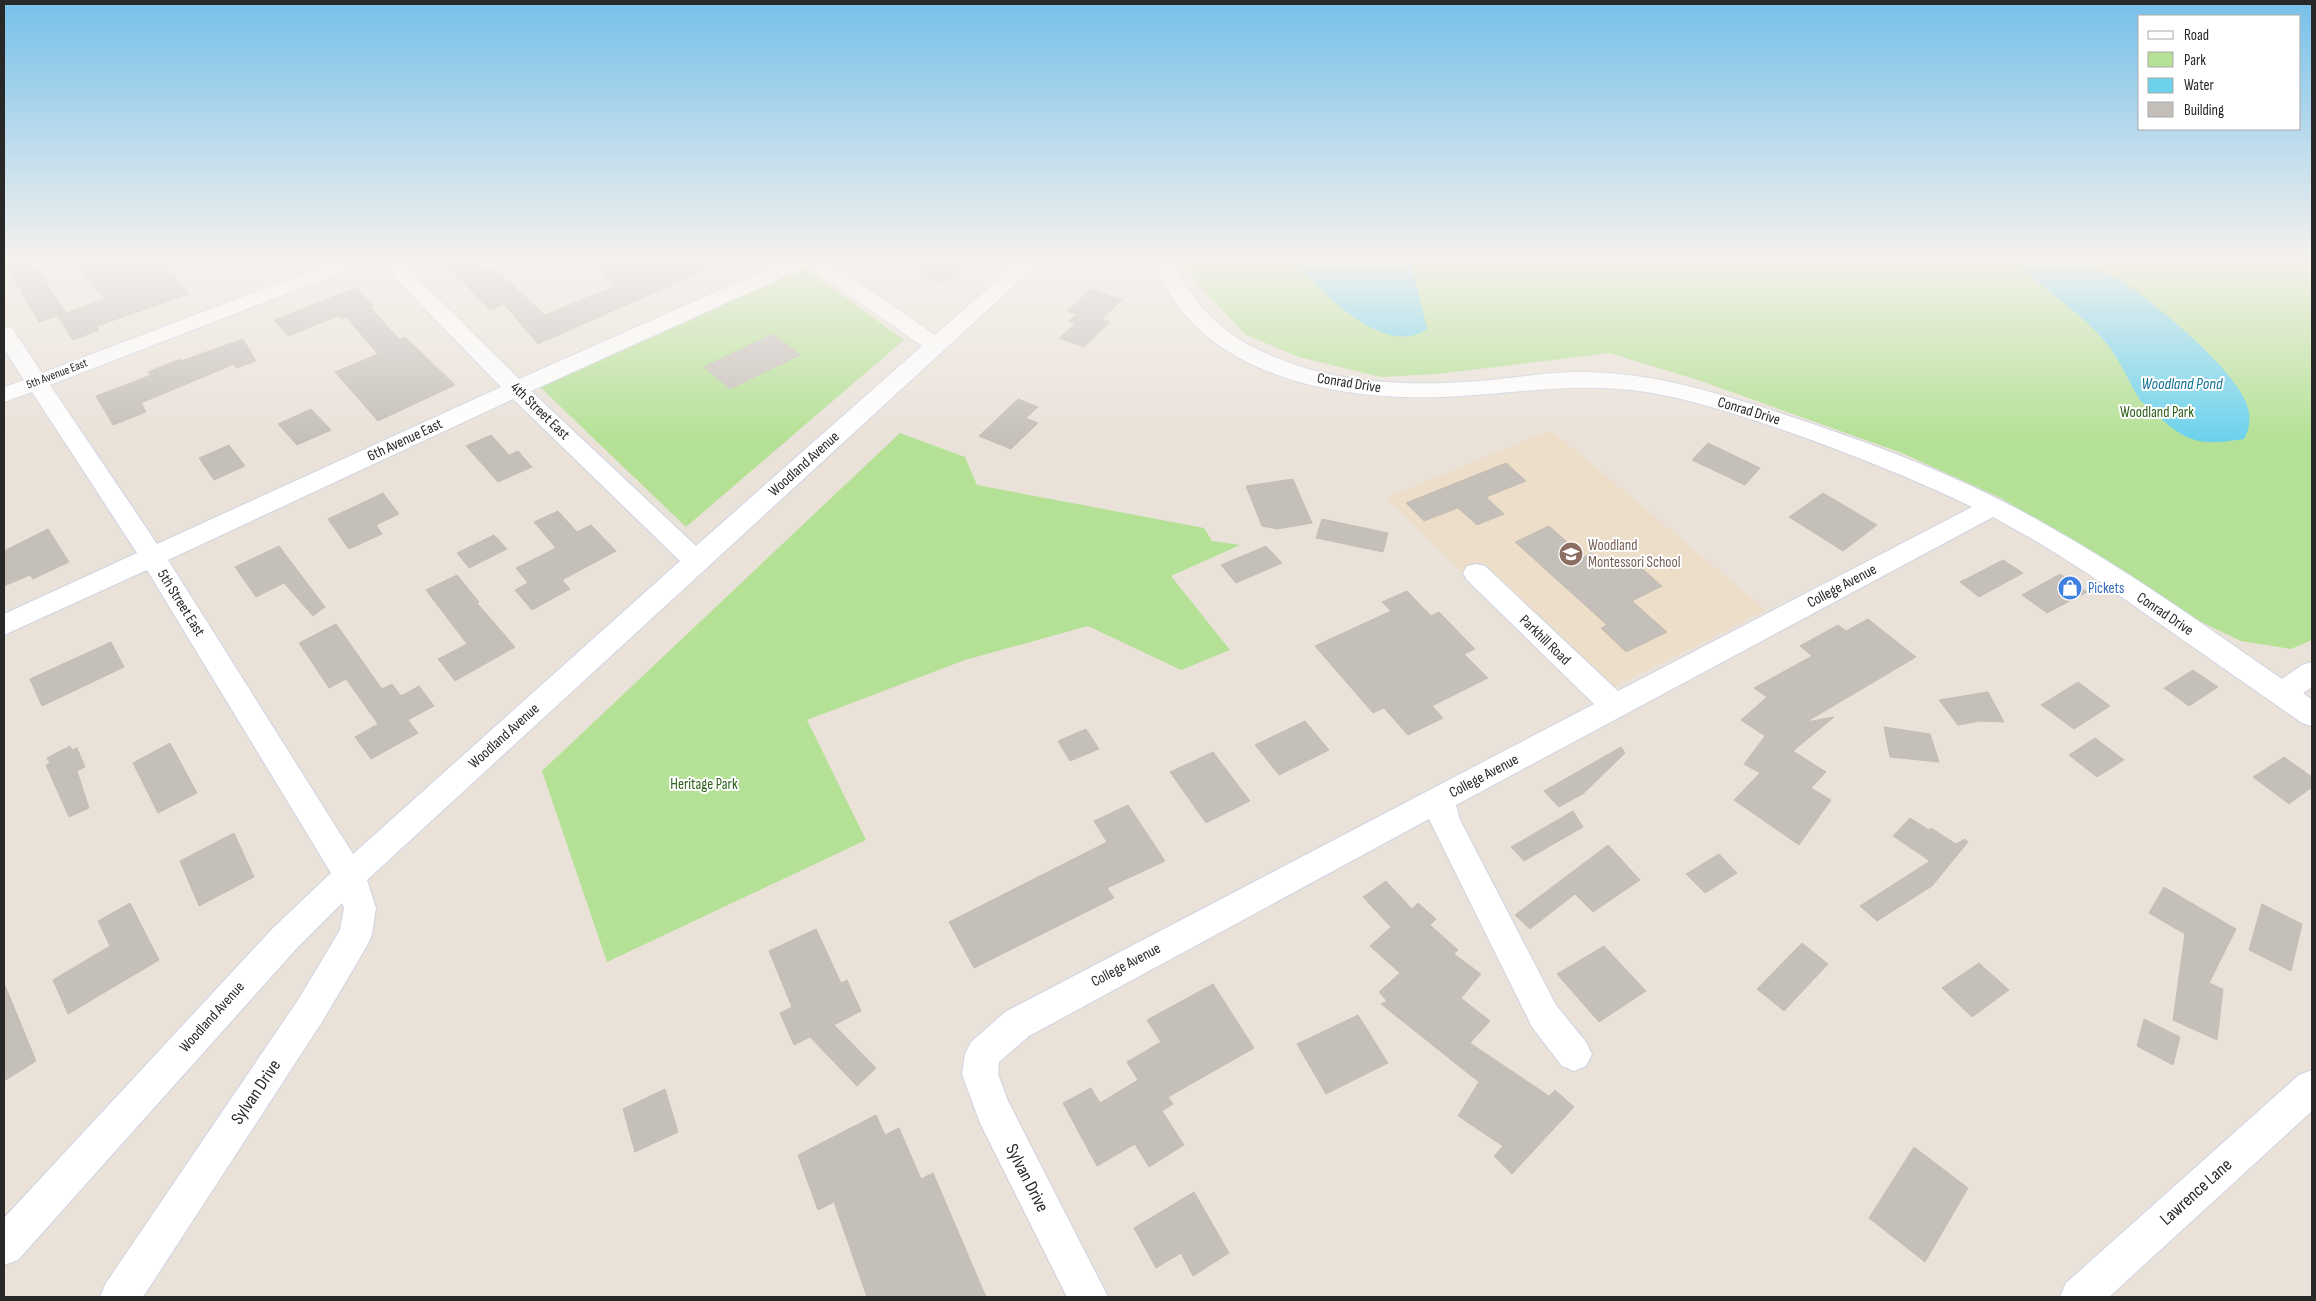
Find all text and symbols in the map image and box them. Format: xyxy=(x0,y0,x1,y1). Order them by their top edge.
legend xyxy=(2138,15,2301,130)
text: Road xyxy=(2184,26,2209,45)
text: Park xyxy=(2184,51,2206,70)
text: Water xyxy=(2184,76,2215,95)
text: Building xyxy=(2184,101,2224,120)
street label: 5th Avenue East xyxy=(24,355,90,392)
street label: Conrad Drive xyxy=(1316,369,1382,397)
water label: Woodland Pond xyxy=(2142,375,2223,394)
street label: 4th Street East xyxy=(506,378,574,444)
street label: Conrad Drive xyxy=(1715,392,1783,430)
park label: Woodland Park xyxy=(2120,403,2194,422)
street label: 6th Avenue East xyxy=(364,414,446,466)
street label: Woodland Avenue xyxy=(765,427,843,501)
place label: Woodland Montessori School xyxy=(1588,536,1681,572)
school or university icon: Woodland Montessori School xyxy=(1558,541,1584,567)
street label: College Avenue xyxy=(1804,560,1880,612)
street label: 5th Street East xyxy=(153,566,209,640)
shop icon: Pickets xyxy=(2057,575,2083,601)
place label: Pickets xyxy=(2088,579,2124,598)
street label: Conrad Drive xyxy=(2133,588,2197,640)
street label: Parkhill Road xyxy=(1515,611,1575,669)
street label: Woodland Avenue xyxy=(465,699,543,773)
street label: College Avenue xyxy=(1446,750,1522,802)
park label: Heritage Park xyxy=(670,775,738,794)
street label: College Avenue xyxy=(1088,939,1164,991)
street label: Woodland Avenue xyxy=(175,978,249,1056)
street label: Sylvan Drive xyxy=(227,1056,285,1128)
street label: Sylvan Drive xyxy=(1001,1140,1053,1216)
street label: Lawrence Lane xyxy=(2156,1154,2236,1230)

